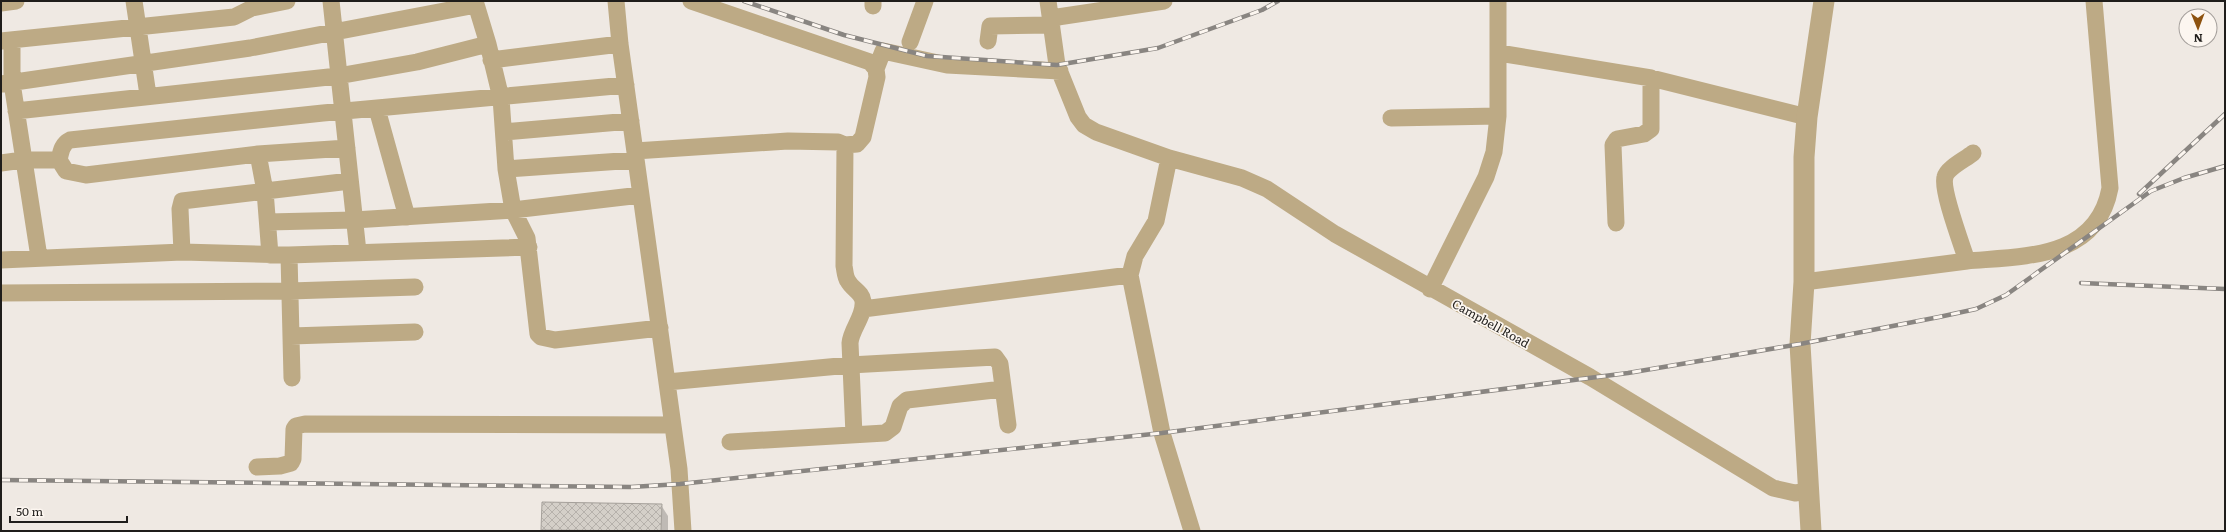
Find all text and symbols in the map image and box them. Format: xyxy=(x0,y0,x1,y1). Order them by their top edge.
north arrow xyxy=(2178,8,2218,48)
text: N xyxy=(2193,31,2203,47)
street label: Campbell Road xyxy=(1449,294,1534,352)
scale bar xyxy=(10,498,127,524)
text: 50 m xyxy=(16,502,43,520)

